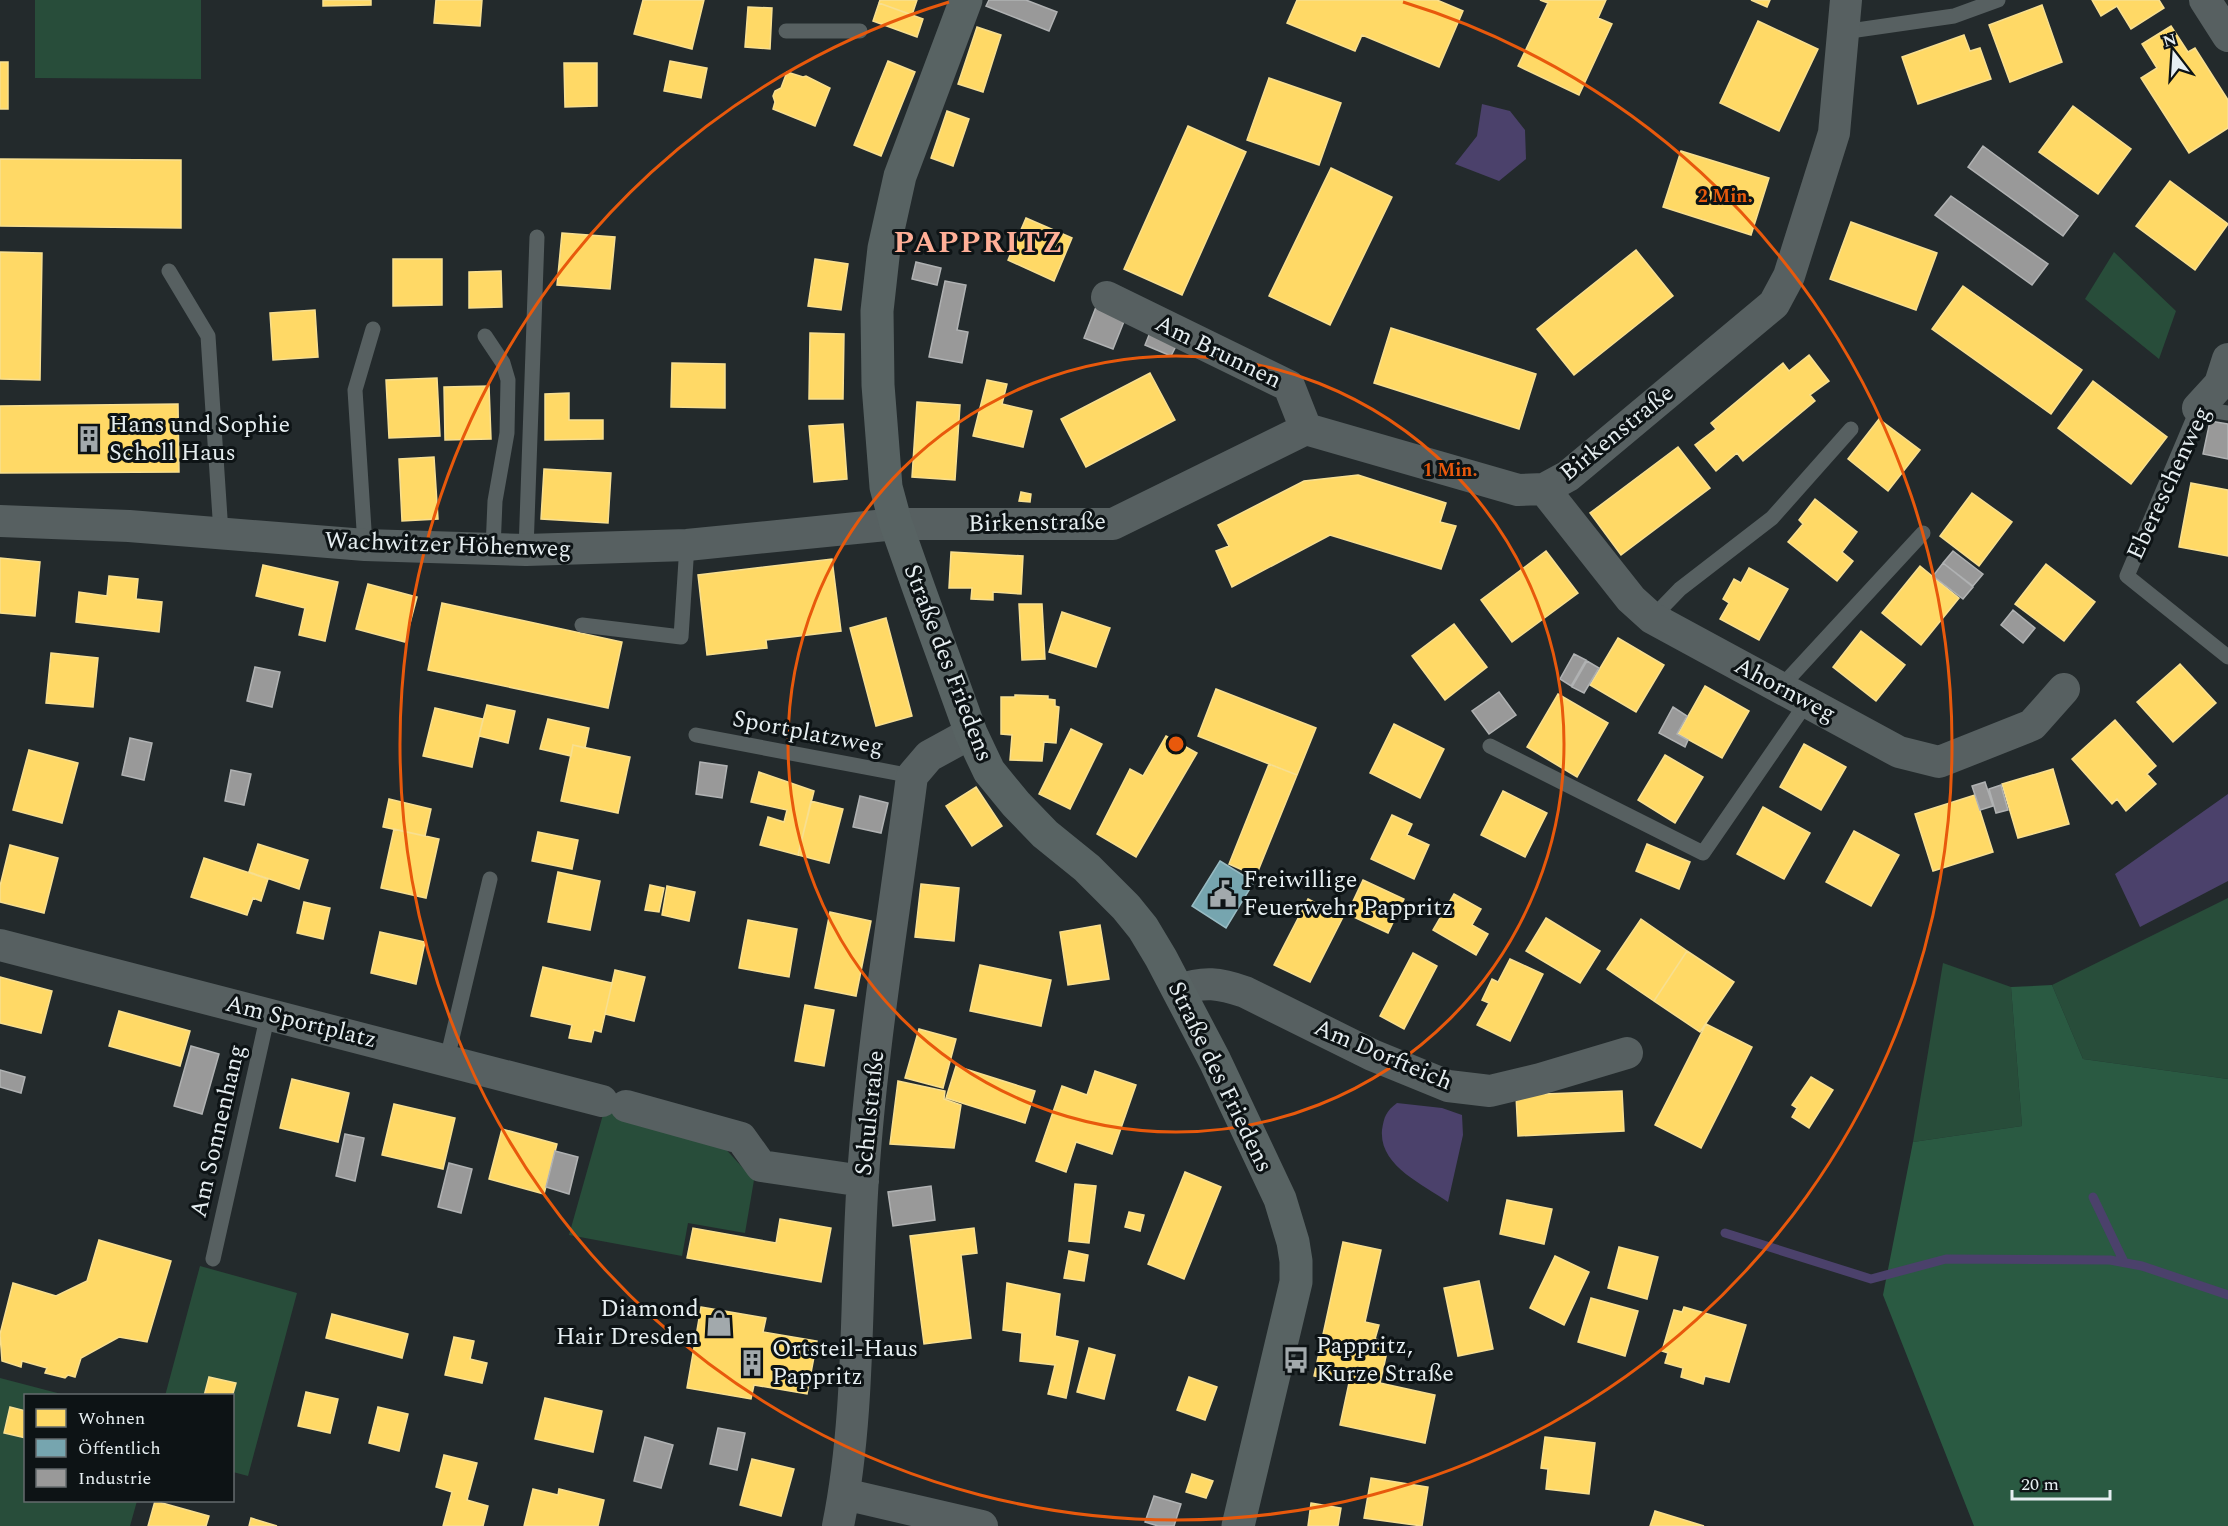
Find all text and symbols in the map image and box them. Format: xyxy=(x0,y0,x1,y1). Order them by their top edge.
north arrow xyxy=(2144,24,2204,84)
text: N xyxy=(2160,27,2180,54)
text: 2 Min. xyxy=(1698,183,1752,210)
district label: PAPPRITZ xyxy=(894,220,1064,266)
street label: Am Brunnen xyxy=(1149,306,1287,398)
street label: Birkenstraße xyxy=(1552,376,1682,490)
street label: Ebereschenweg xyxy=(2118,400,2220,566)
place label: Hans und Sophie Scholl Haus xyxy=(109,407,290,471)
building icon: Hans und Sophie Scholl Haus xyxy=(74,424,104,454)
text: 1 Min. xyxy=(1423,457,1477,484)
street label: Birkenstraße xyxy=(968,504,1106,542)
street label: Wachwitzer Höhenweg xyxy=(324,523,572,567)
street label: Straße des Friedens xyxy=(894,559,1002,767)
street label: Ahornweg xyxy=(1728,648,1842,732)
street label: Sportplatzweg xyxy=(729,701,887,765)
centre of rings xyxy=(1166,734,1186,754)
place label: Freiwillige Feuerwehr Pappritz xyxy=(1243,862,1453,926)
public building icon: Freiwillige Feuerwehr Pappritz xyxy=(1208,879,1238,909)
street label: Straße des Friedens xyxy=(1158,975,1282,1179)
street label: Am Sportplatz xyxy=(222,986,380,1058)
street label: Am Dorfteich xyxy=(1308,1010,1458,1100)
street label: Am Sonnenhang xyxy=(181,1041,255,1221)
street label: Schulstraße xyxy=(846,1049,894,1177)
place label: Diamond Hair Dresden xyxy=(556,1291,699,1355)
shop icon: Diamond Hair Dresden xyxy=(704,1308,734,1338)
place label: Pappritz, Kurze Straße xyxy=(1316,1328,1454,1392)
place label: Ortsteil-Haus Pappritz xyxy=(772,1331,918,1395)
bus stop icon: Pappritz, Kurze Straße xyxy=(1281,1345,1311,1375)
building icon: Ortsteil-Haus Pappritz xyxy=(737,1348,767,1378)
legend xyxy=(24,1394,234,1502)
text: Wohnen xyxy=(78,1405,145,1432)
text: Öffentlich xyxy=(78,1435,161,1462)
scale bar xyxy=(2012,1463,2110,1501)
text: Industrie xyxy=(78,1465,151,1492)
text: 20 m xyxy=(2021,1471,2059,1498)

